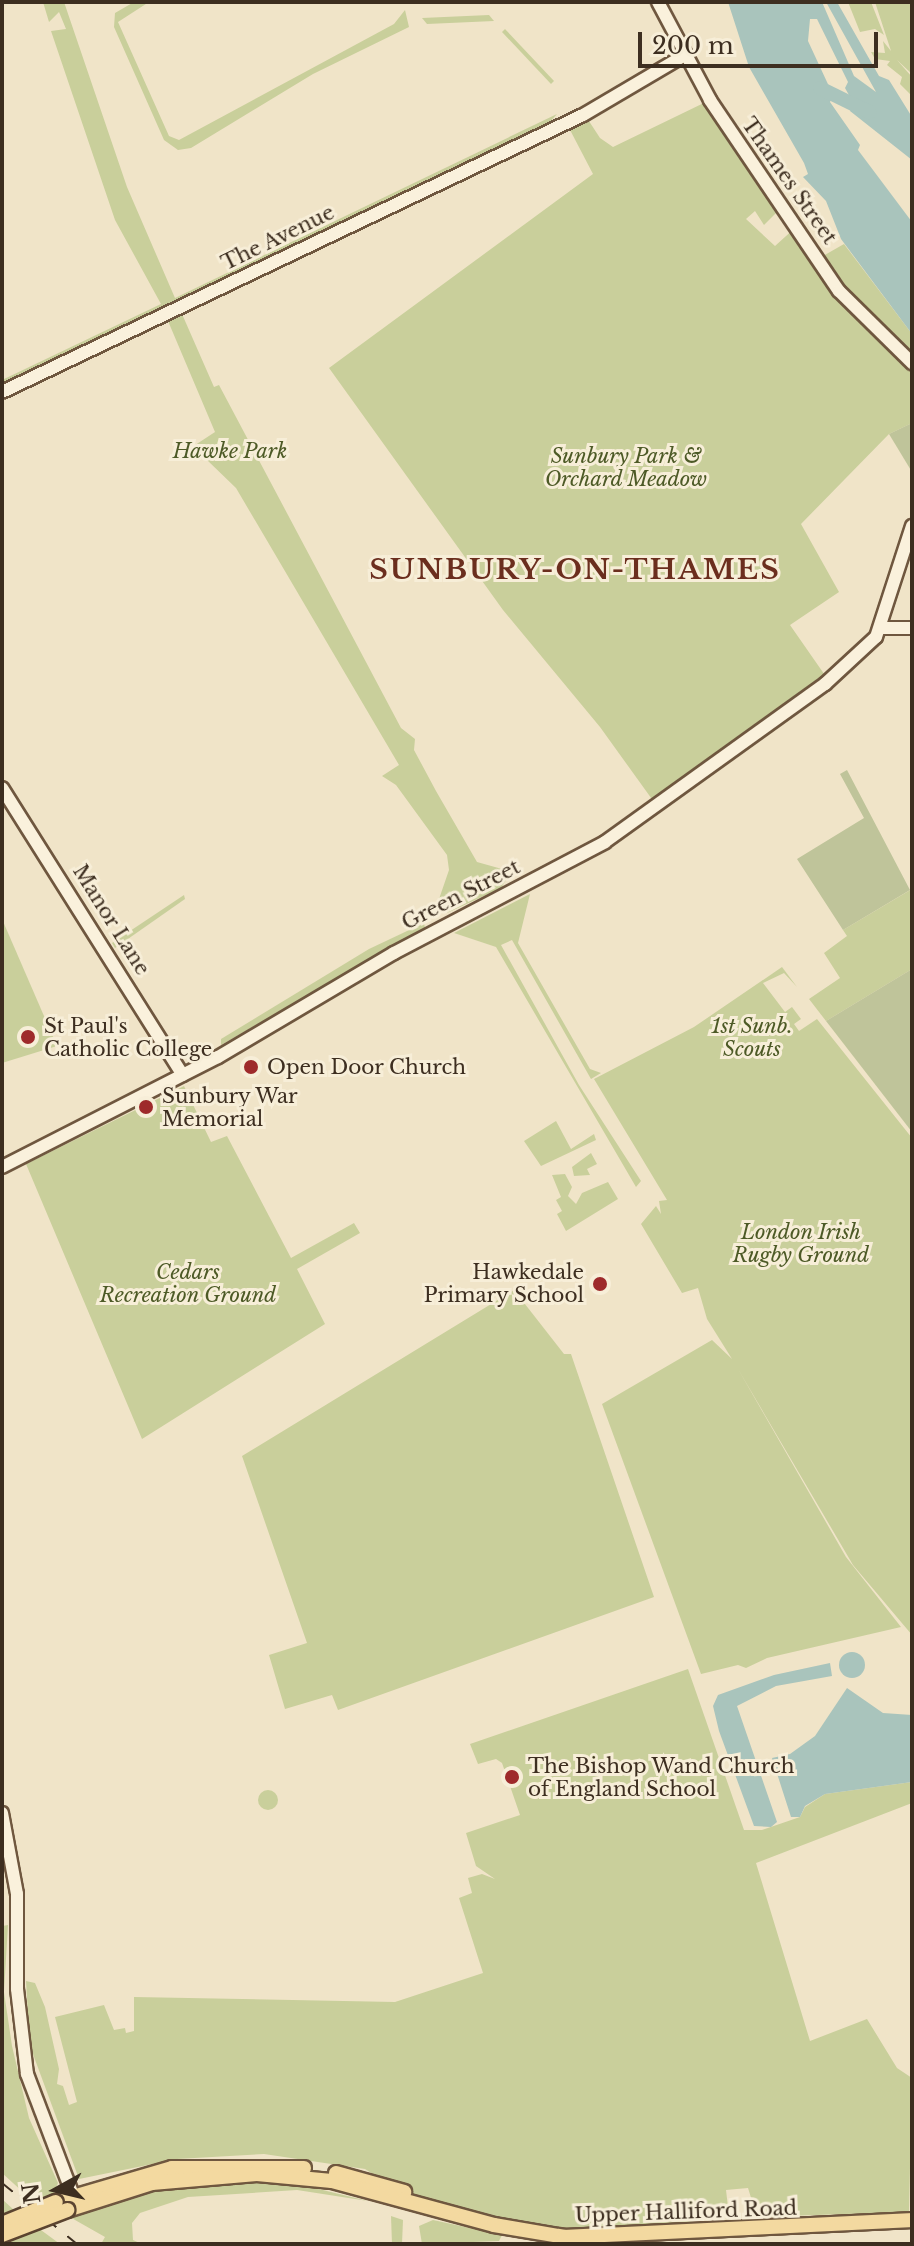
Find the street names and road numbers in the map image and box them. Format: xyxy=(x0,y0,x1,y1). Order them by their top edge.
street label: Thames Street xyxy=(736,113,842,249)
street label: The Avenue xyxy=(217,200,339,276)
street label: Green Street xyxy=(398,855,524,935)
street label: Manor Lane xyxy=(67,860,155,980)
street label: Upper Halliford Road xyxy=(574,2196,798,2228)

